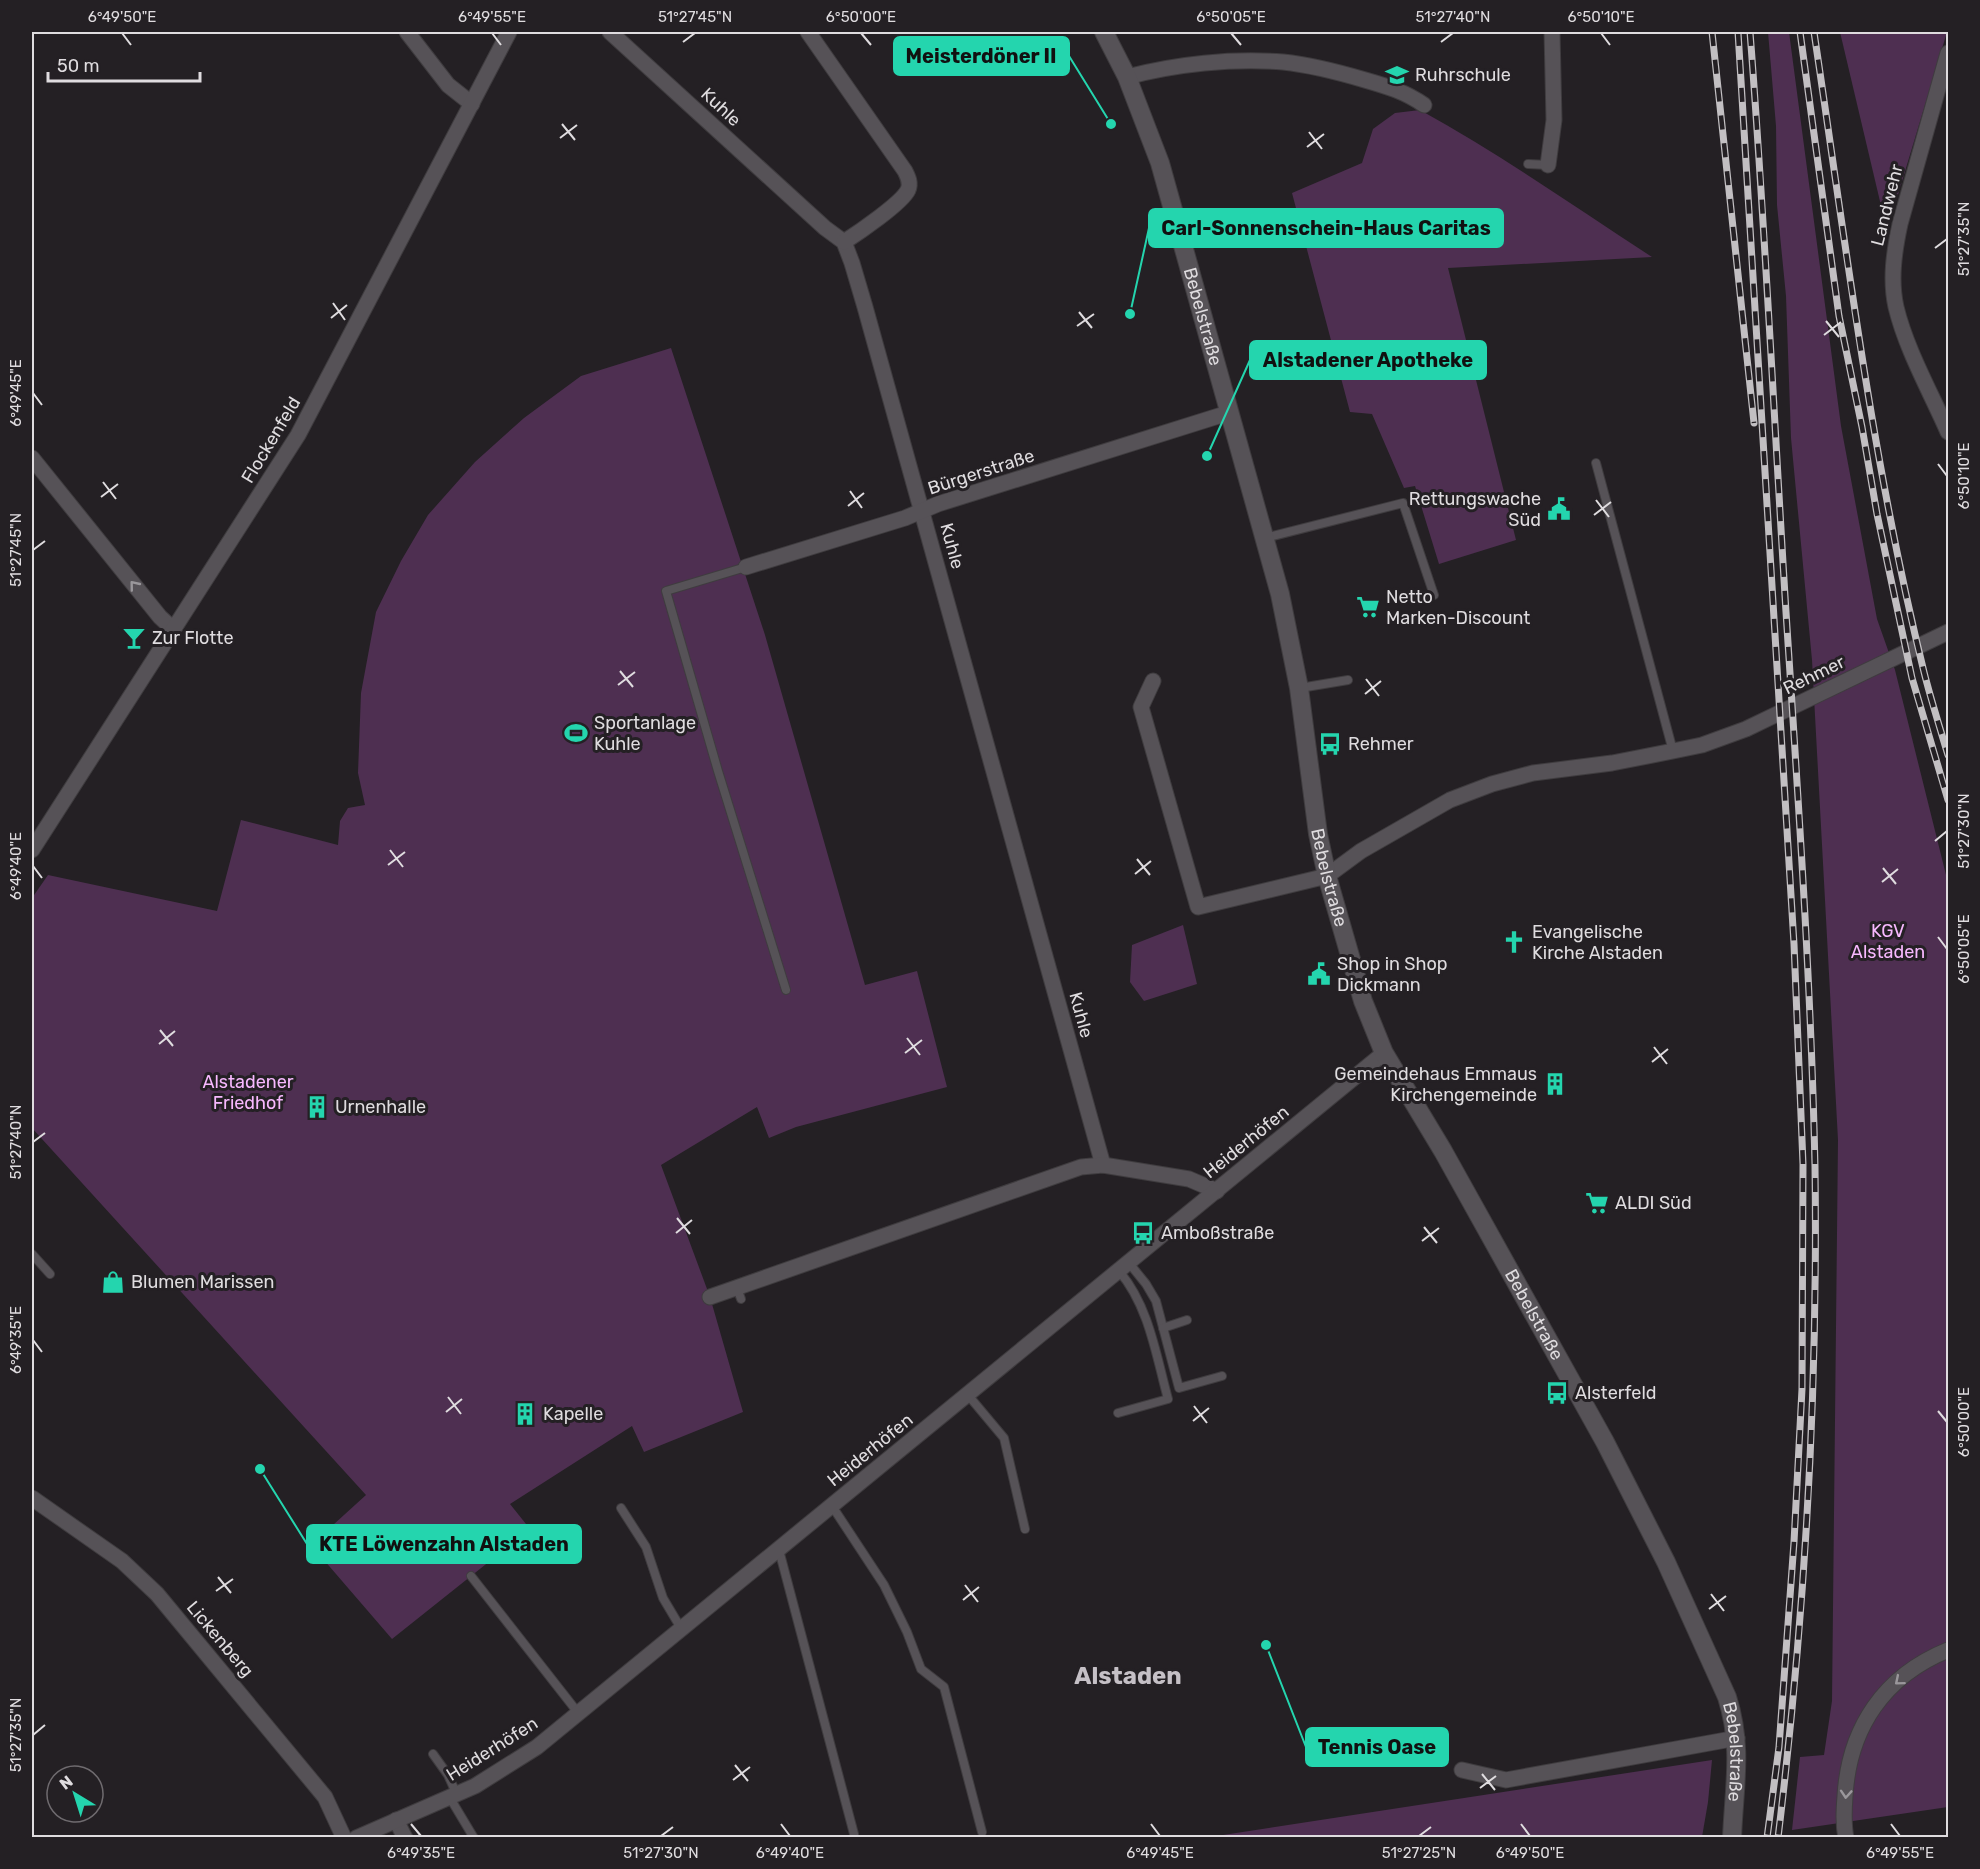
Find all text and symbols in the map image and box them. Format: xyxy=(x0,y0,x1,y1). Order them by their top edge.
text: 6°49'50"E xyxy=(88,8,156,26)
text: 6°49'55"E xyxy=(458,8,526,26)
text: 51°27'45"N xyxy=(658,8,732,26)
text: 6°50'00"E xyxy=(826,8,896,26)
text: 6°50'05"E xyxy=(1196,8,1266,26)
text: 51°27'40"N xyxy=(1416,8,1490,26)
text: 6°50'10"E xyxy=(1567,8,1635,26)
callout: Meisterdöner II xyxy=(894,37,1069,75)
text: Meisterdöner II xyxy=(906,44,1056,68)
scale bar xyxy=(48,45,200,83)
text: 50 m xyxy=(57,55,100,77)
school or university icon: Ruhrschule xyxy=(1384,62,1410,88)
place label: Ruhrschule xyxy=(1415,64,1511,86)
street label: Kuhle xyxy=(696,83,746,131)
street label: Landwehr xyxy=(1866,162,1908,248)
text: 51°27'35"N xyxy=(1955,202,1973,276)
callout: Carl-Sonnenschein-Haus Caritas xyxy=(1149,209,1503,247)
text: Carl-Sonnenschein-Haus Caritas xyxy=(1161,216,1491,240)
street label: Bebelstraße xyxy=(1179,265,1227,368)
callout: Alstadener Apotheke xyxy=(1250,341,1486,379)
text: Alstadener Apotheke xyxy=(1263,348,1473,372)
text: 6°49'45"E xyxy=(7,359,25,427)
street label: Flockenfeld xyxy=(237,393,305,487)
text: 6°50'10"E xyxy=(1955,442,1973,510)
street label: Bürgerstraße xyxy=(925,444,1037,500)
place label: Rettungswache Süd xyxy=(1409,488,1541,531)
public building icon: Rettungswache Süd xyxy=(1546,496,1572,522)
text: 51°27'45"N xyxy=(7,513,25,587)
street label: Kuhle xyxy=(935,521,969,571)
one-way arrow xyxy=(131,581,142,592)
place label: Netto Marken-Discount xyxy=(1386,586,1530,629)
supermarket icon: Netto Marken-Discount xyxy=(1355,594,1381,620)
bar icon: Zur Flotte xyxy=(121,625,147,651)
place label: Zur Flotte xyxy=(152,627,233,649)
street label: Rehmer xyxy=(1780,651,1848,699)
place label: Sportanlage Kuhle xyxy=(594,712,696,755)
sports icon: Sportanlage Kuhle xyxy=(563,720,589,746)
bus stop icon: Rehmer xyxy=(1317,731,1343,757)
place label: Rehmer xyxy=(1348,733,1414,755)
text: 51°27'30"N xyxy=(1955,793,1973,869)
street label: Bebelstraße xyxy=(1306,826,1352,929)
text: 6°49'40"E xyxy=(7,832,25,900)
text: 6°50'05"E xyxy=(1955,914,1973,984)
park label: KGV Alstaden xyxy=(1851,920,1925,963)
place label: Evangelische Kirche Alstaden xyxy=(1532,921,1663,964)
church icon: Evangelische Kirche Alstaden xyxy=(1501,929,1527,955)
place label: Shop in Shop Dickmann xyxy=(1337,953,1448,996)
public building icon: Shop in Shop Dickmann xyxy=(1306,961,1332,987)
street label: Kuhle xyxy=(1064,990,1098,1040)
place label: Gemeindehaus Emmaus Kirchengemeinde xyxy=(1334,1063,1537,1106)
park label: Alstadener Friedhof xyxy=(202,1071,294,1114)
building icon: Gemeindehaus Emmaus Kirchengemeinde xyxy=(1542,1071,1568,1097)
building icon: Urnenhalle xyxy=(304,1094,330,1120)
place label: Urnenhalle xyxy=(335,1096,426,1118)
street label: Heiderhöfen xyxy=(1199,1101,1293,1183)
text: 51°27'40"N xyxy=(7,1105,25,1179)
supermarket icon: ALDI Süd xyxy=(1584,1190,1610,1216)
place label: ALDI Süd xyxy=(1615,1192,1692,1214)
bus stop icon: Amboßstraße xyxy=(1130,1220,1156,1246)
place label: Amboßstraße xyxy=(1161,1222,1274,1244)
street label: Bebelstraße xyxy=(1500,1265,1568,1364)
shop icon: Blumen Marissen xyxy=(100,1269,126,1295)
place label: Blumen Marissen xyxy=(131,1271,274,1293)
text: 6°49'35"E xyxy=(7,1306,25,1374)
bus stop icon: Alsterfeld xyxy=(1544,1380,1570,1406)
place label: Alsterfeld xyxy=(1575,1382,1656,1404)
text: 6°50'00"E xyxy=(1955,1387,1973,1457)
building icon: Kapelle xyxy=(512,1401,538,1427)
place label: Kapelle xyxy=(543,1403,603,1425)
street label: Heiderhöfen xyxy=(823,1409,917,1491)
callout: KTE Löwenzahn Alstaden xyxy=(307,1525,581,1563)
text: KTE Löwenzahn Alstaden xyxy=(319,1532,569,1556)
street label: Lickenberg xyxy=(182,1597,258,1681)
district label: Alstaden xyxy=(1074,1662,1182,1690)
one-way arrow xyxy=(1895,1674,1906,1685)
text: 51°27'35"N xyxy=(7,1698,25,1772)
street label: Bebelstraße xyxy=(1718,1699,1747,1803)
street label: Heiderhöfen xyxy=(442,1712,542,1786)
callout: Tennis Oase xyxy=(1306,1728,1448,1766)
text: Tennis Oase xyxy=(1318,1735,1436,1759)
north arrow xyxy=(45,1764,105,1824)
text: N xyxy=(56,1772,76,1794)
one-way arrow xyxy=(1839,1789,1852,1798)
text: 6°49'35"E xyxy=(387,1844,455,1862)
text: 51°27'30"N xyxy=(623,1844,699,1862)
text: 6°49'40"E xyxy=(756,1844,824,1862)
text: 6°49'45"E xyxy=(1126,1844,1194,1862)
text: 51°27'25"N xyxy=(1382,1844,1456,1862)
text: 6°49'50"E xyxy=(1496,1844,1564,1862)
text: 6°49'55"E xyxy=(1866,1844,1934,1862)

